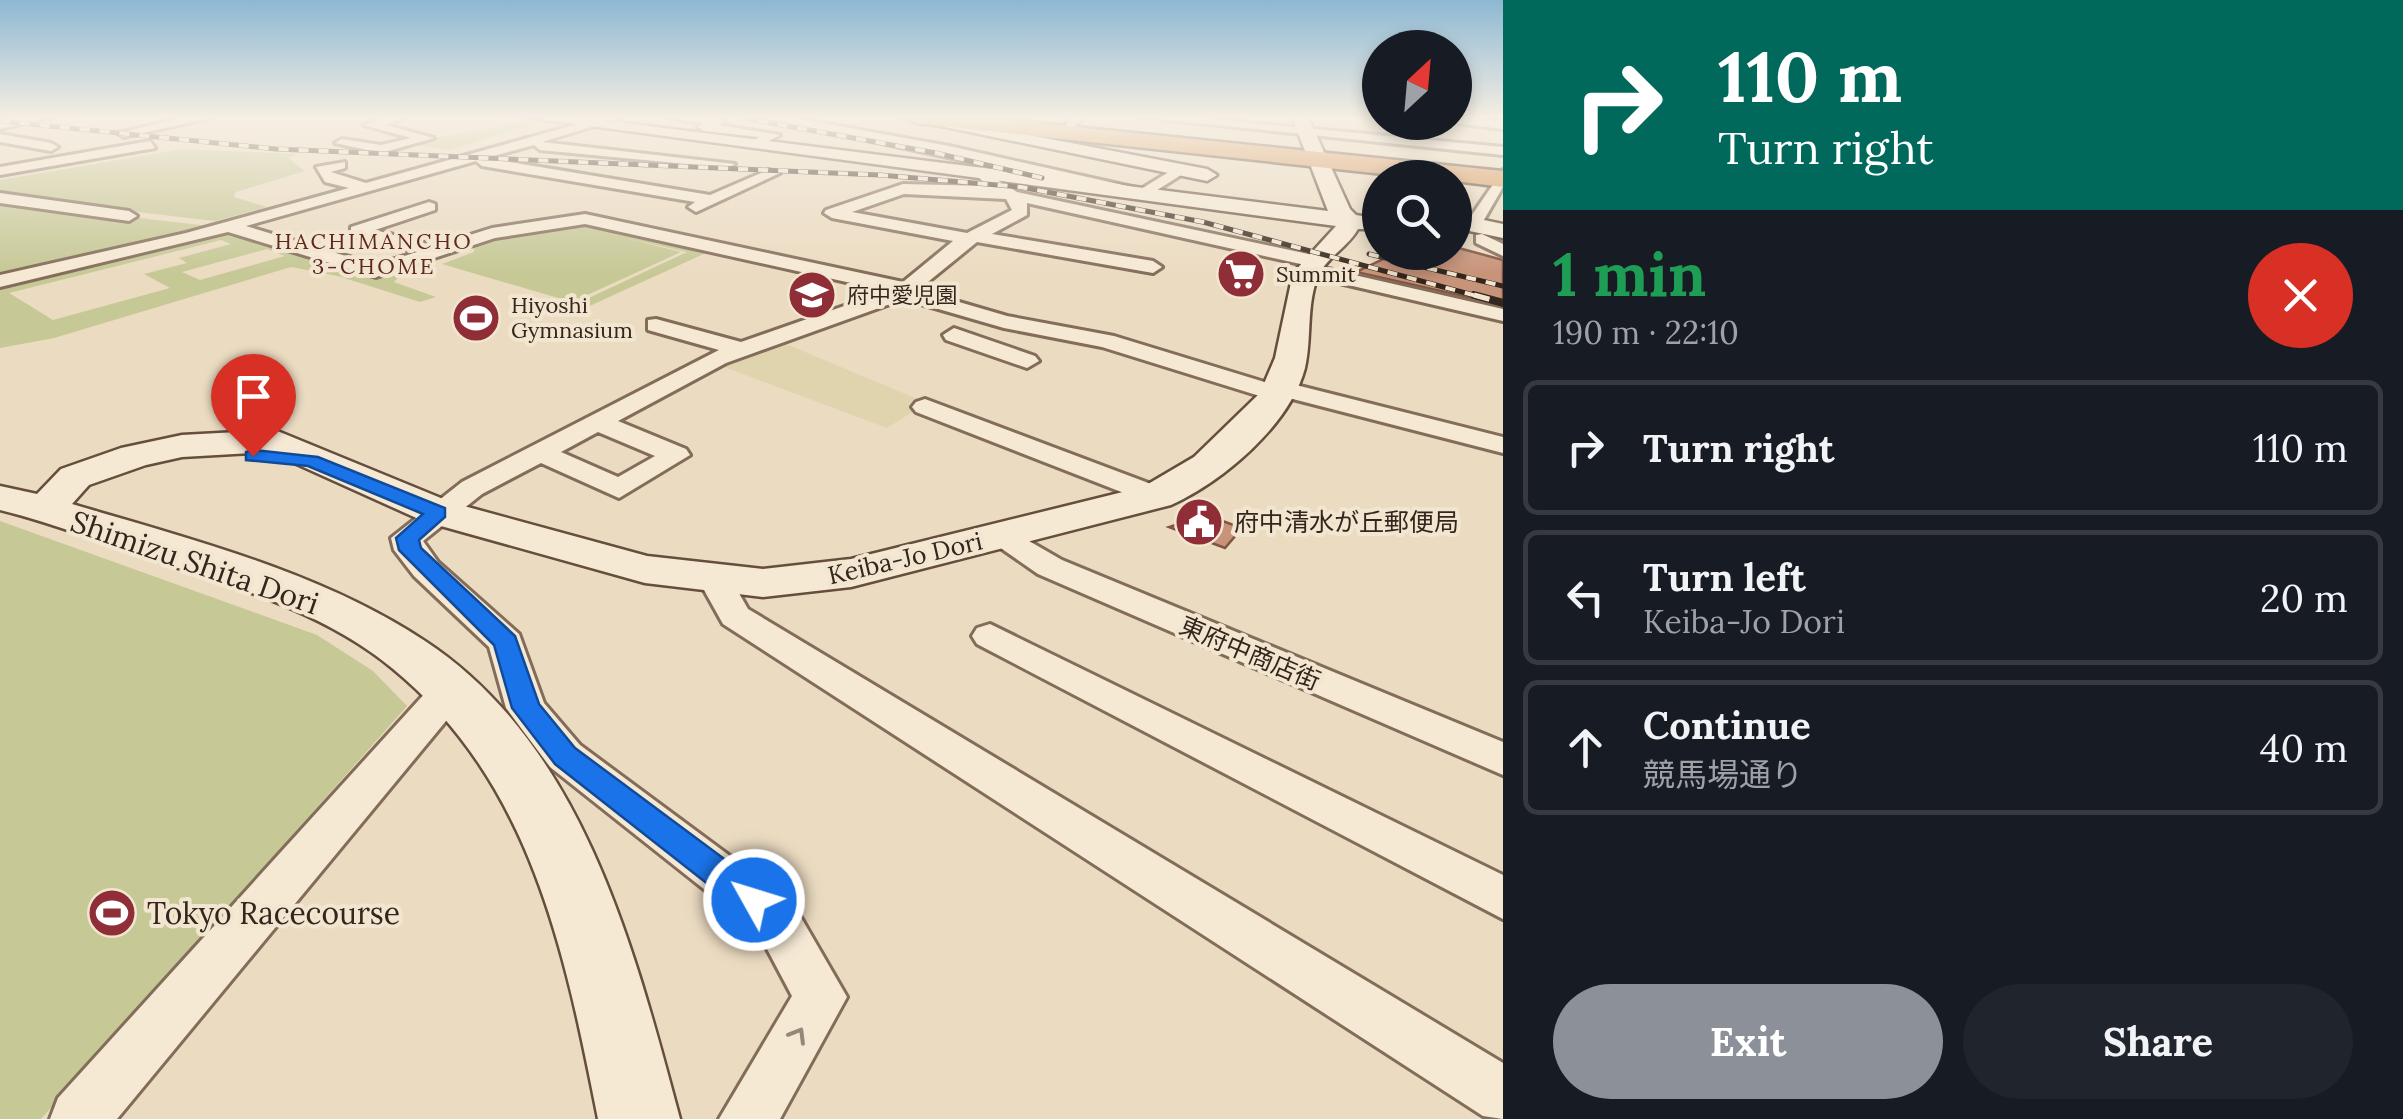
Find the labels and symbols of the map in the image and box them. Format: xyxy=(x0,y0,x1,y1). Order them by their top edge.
north arrow xyxy=(1362,30,1472,140)
district label: HACHIMANCHO 3-CHOME xyxy=(275,227,473,280)
supermarket icon: Summit xyxy=(1215,248,1267,300)
place label: Summit xyxy=(1276,260,1356,288)
school or university icon: 府中愛児園 xyxy=(786,269,838,321)
place label: 府中愛児園 xyxy=(847,281,957,309)
place label: Hiyoshi Gymnasium xyxy=(511,291,633,344)
sports icon: Hiyoshi Gymnasium xyxy=(450,292,502,344)
pin xyxy=(211,354,296,457)
public building icon: 府中清水が丘郵便局 xyxy=(1173,496,1225,548)
street label: Shimizu Shita Dori xyxy=(66,502,324,622)
place label: 府中清水が丘郵便局 xyxy=(1234,506,1459,538)
street label: Keiba-Jo Dori xyxy=(825,525,985,591)
street label: 東府中商店街 xyxy=(1175,609,1325,697)
position arrow xyxy=(702,848,806,952)
sports icon: Tokyo Racecourse xyxy=(86,887,138,939)
place label: Tokyo Racecourse xyxy=(147,894,400,933)
one-way arrow xyxy=(786,1028,805,1046)

